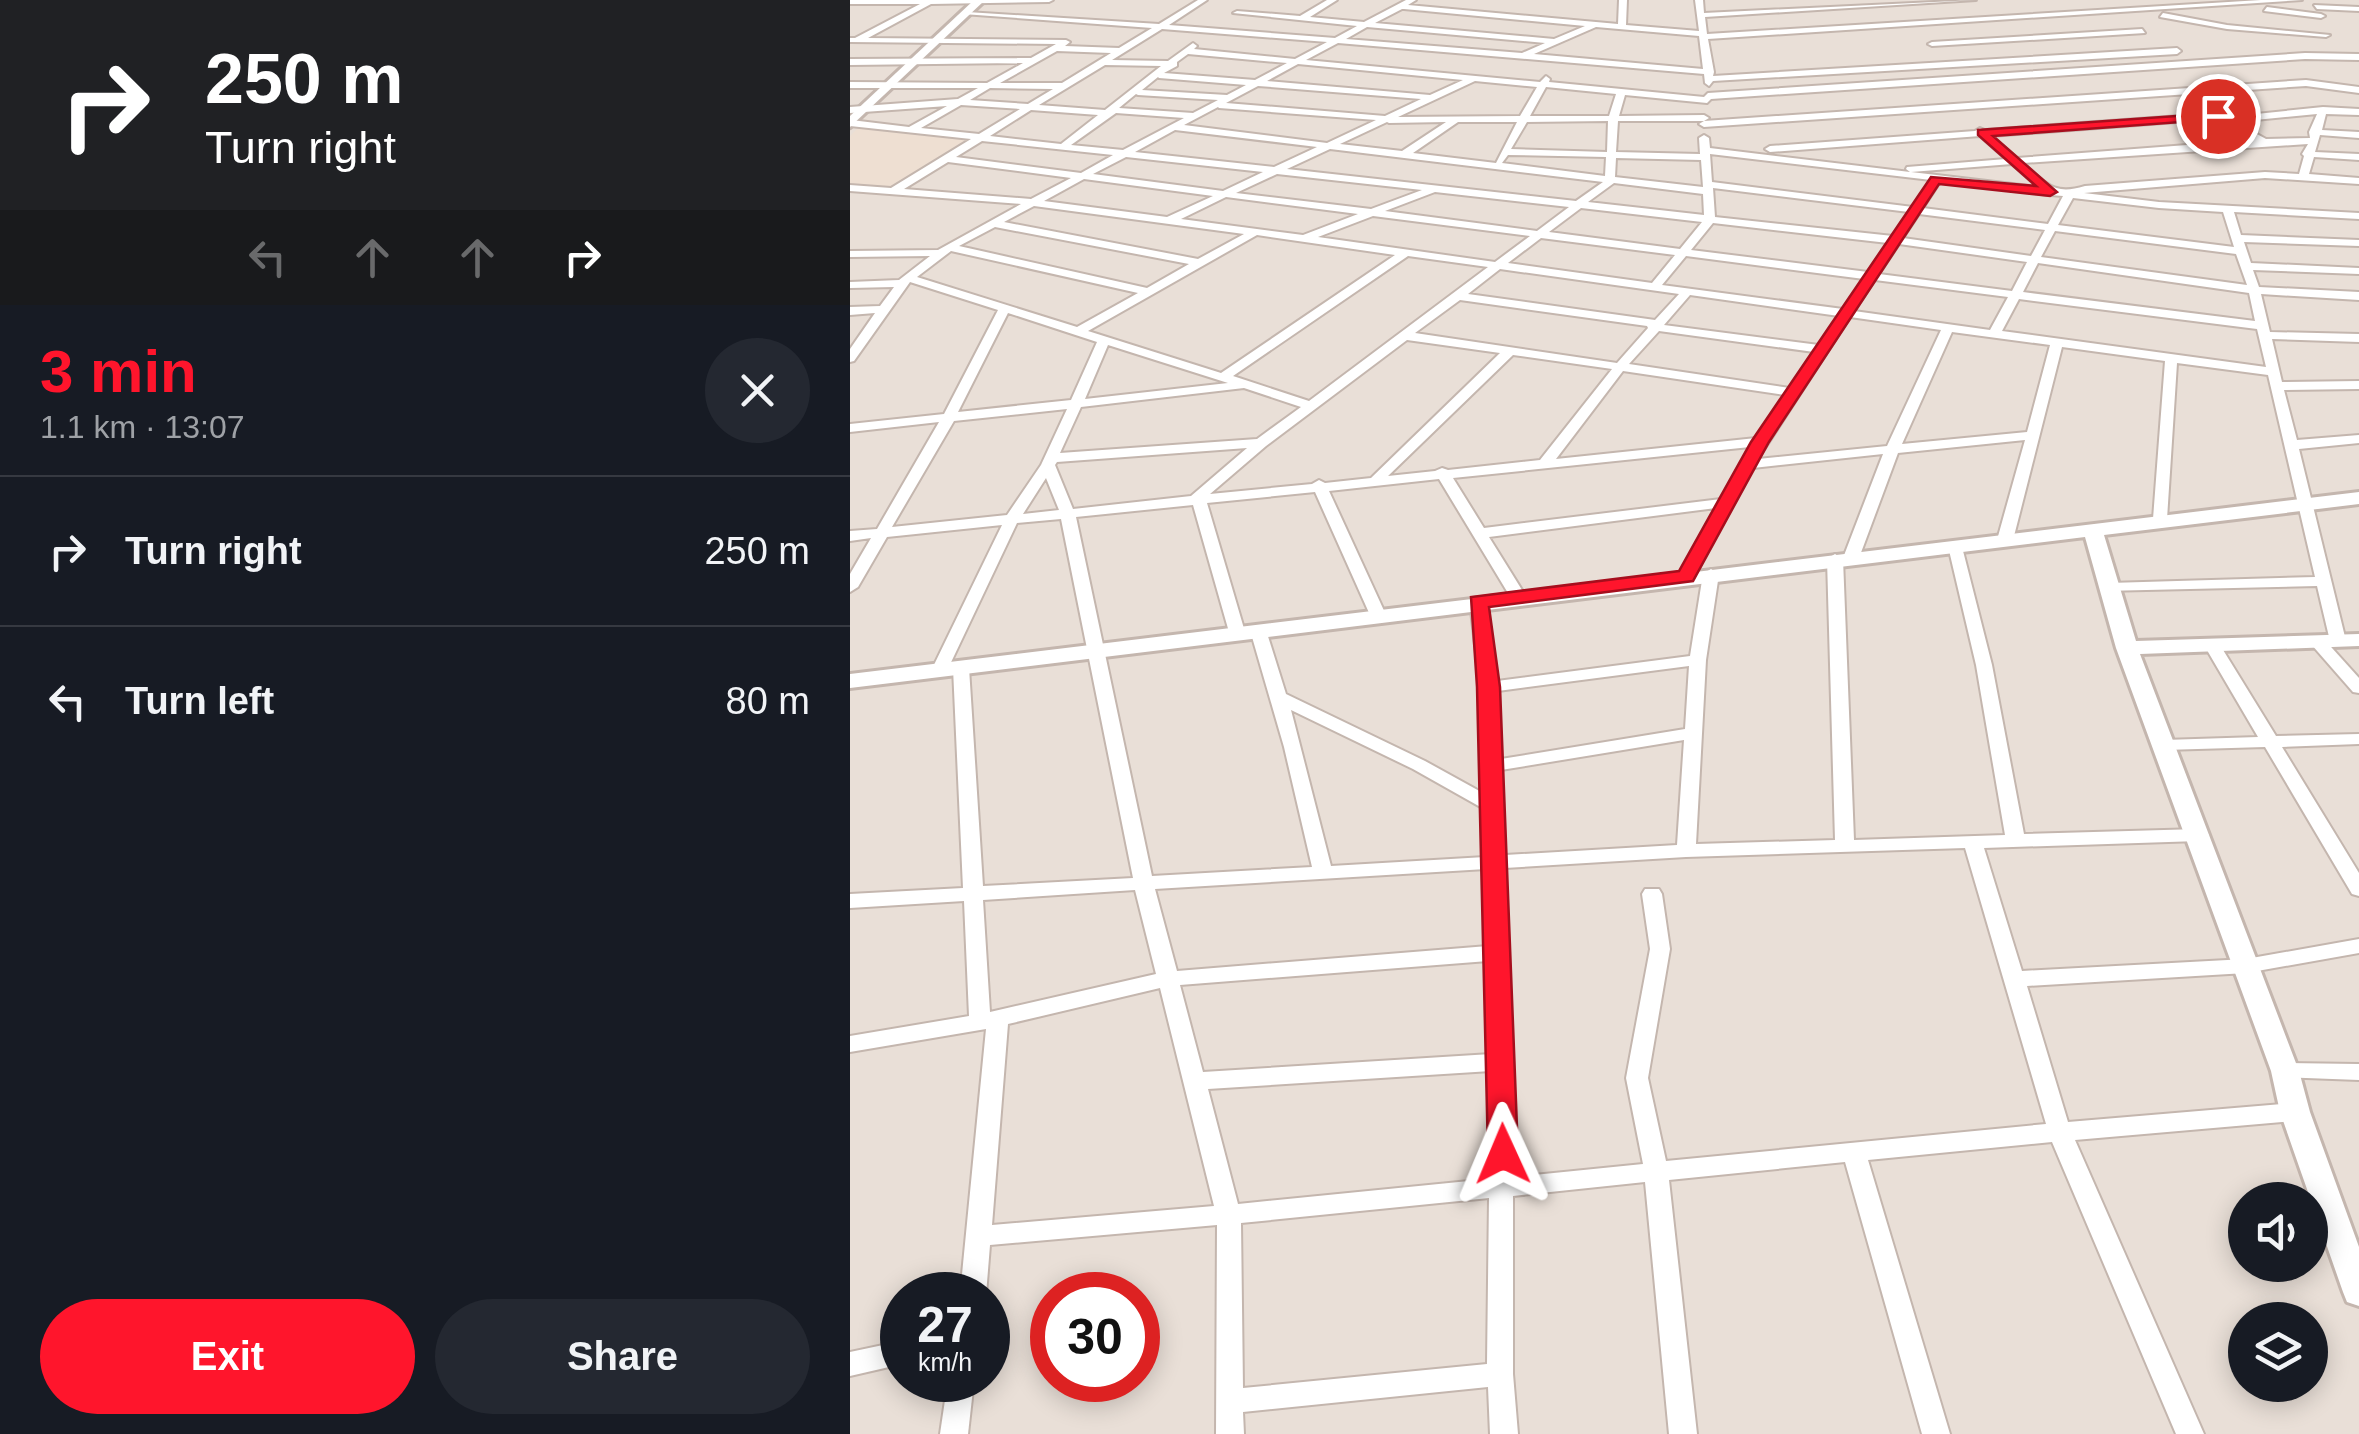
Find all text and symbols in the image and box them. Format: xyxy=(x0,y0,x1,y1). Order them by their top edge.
icon: right xyxy=(40,40,170,170)
text: 250 m xyxy=(205,40,403,118)
pin xyxy=(2176,74,2261,159)
icon: arrive xyxy=(2191,89,2246,144)
text: Turn right xyxy=(205,122,396,173)
icon: left xyxy=(240,230,295,285)
icon: ahead xyxy=(345,230,400,285)
icon: ahead xyxy=(450,230,505,285)
icon: right xyxy=(555,230,610,285)
text: 3 min xyxy=(40,338,197,405)
button: close xyxy=(705,338,810,443)
text: 1.1 km · 13:07 xyxy=(40,409,245,445)
icon: right xyxy=(40,524,95,579)
text: Turn right xyxy=(125,530,302,572)
text: 250 m xyxy=(704,530,810,572)
icon: left xyxy=(40,674,95,729)
text: Turn left xyxy=(125,680,274,722)
text: 80 m xyxy=(726,680,810,722)
position arrow xyxy=(1451,1102,1555,1206)
map controls xyxy=(2228,1182,2328,1402)
button: sound xyxy=(2228,1182,2328,1282)
speed limit sign: 30 xyxy=(1030,1272,1160,1402)
text: 27 xyxy=(917,1297,973,1353)
button: Exit xyxy=(40,1299,415,1414)
button: Share xyxy=(435,1299,810,1414)
button: layers xyxy=(2228,1302,2328,1402)
text: km/h xyxy=(918,1348,972,1376)

